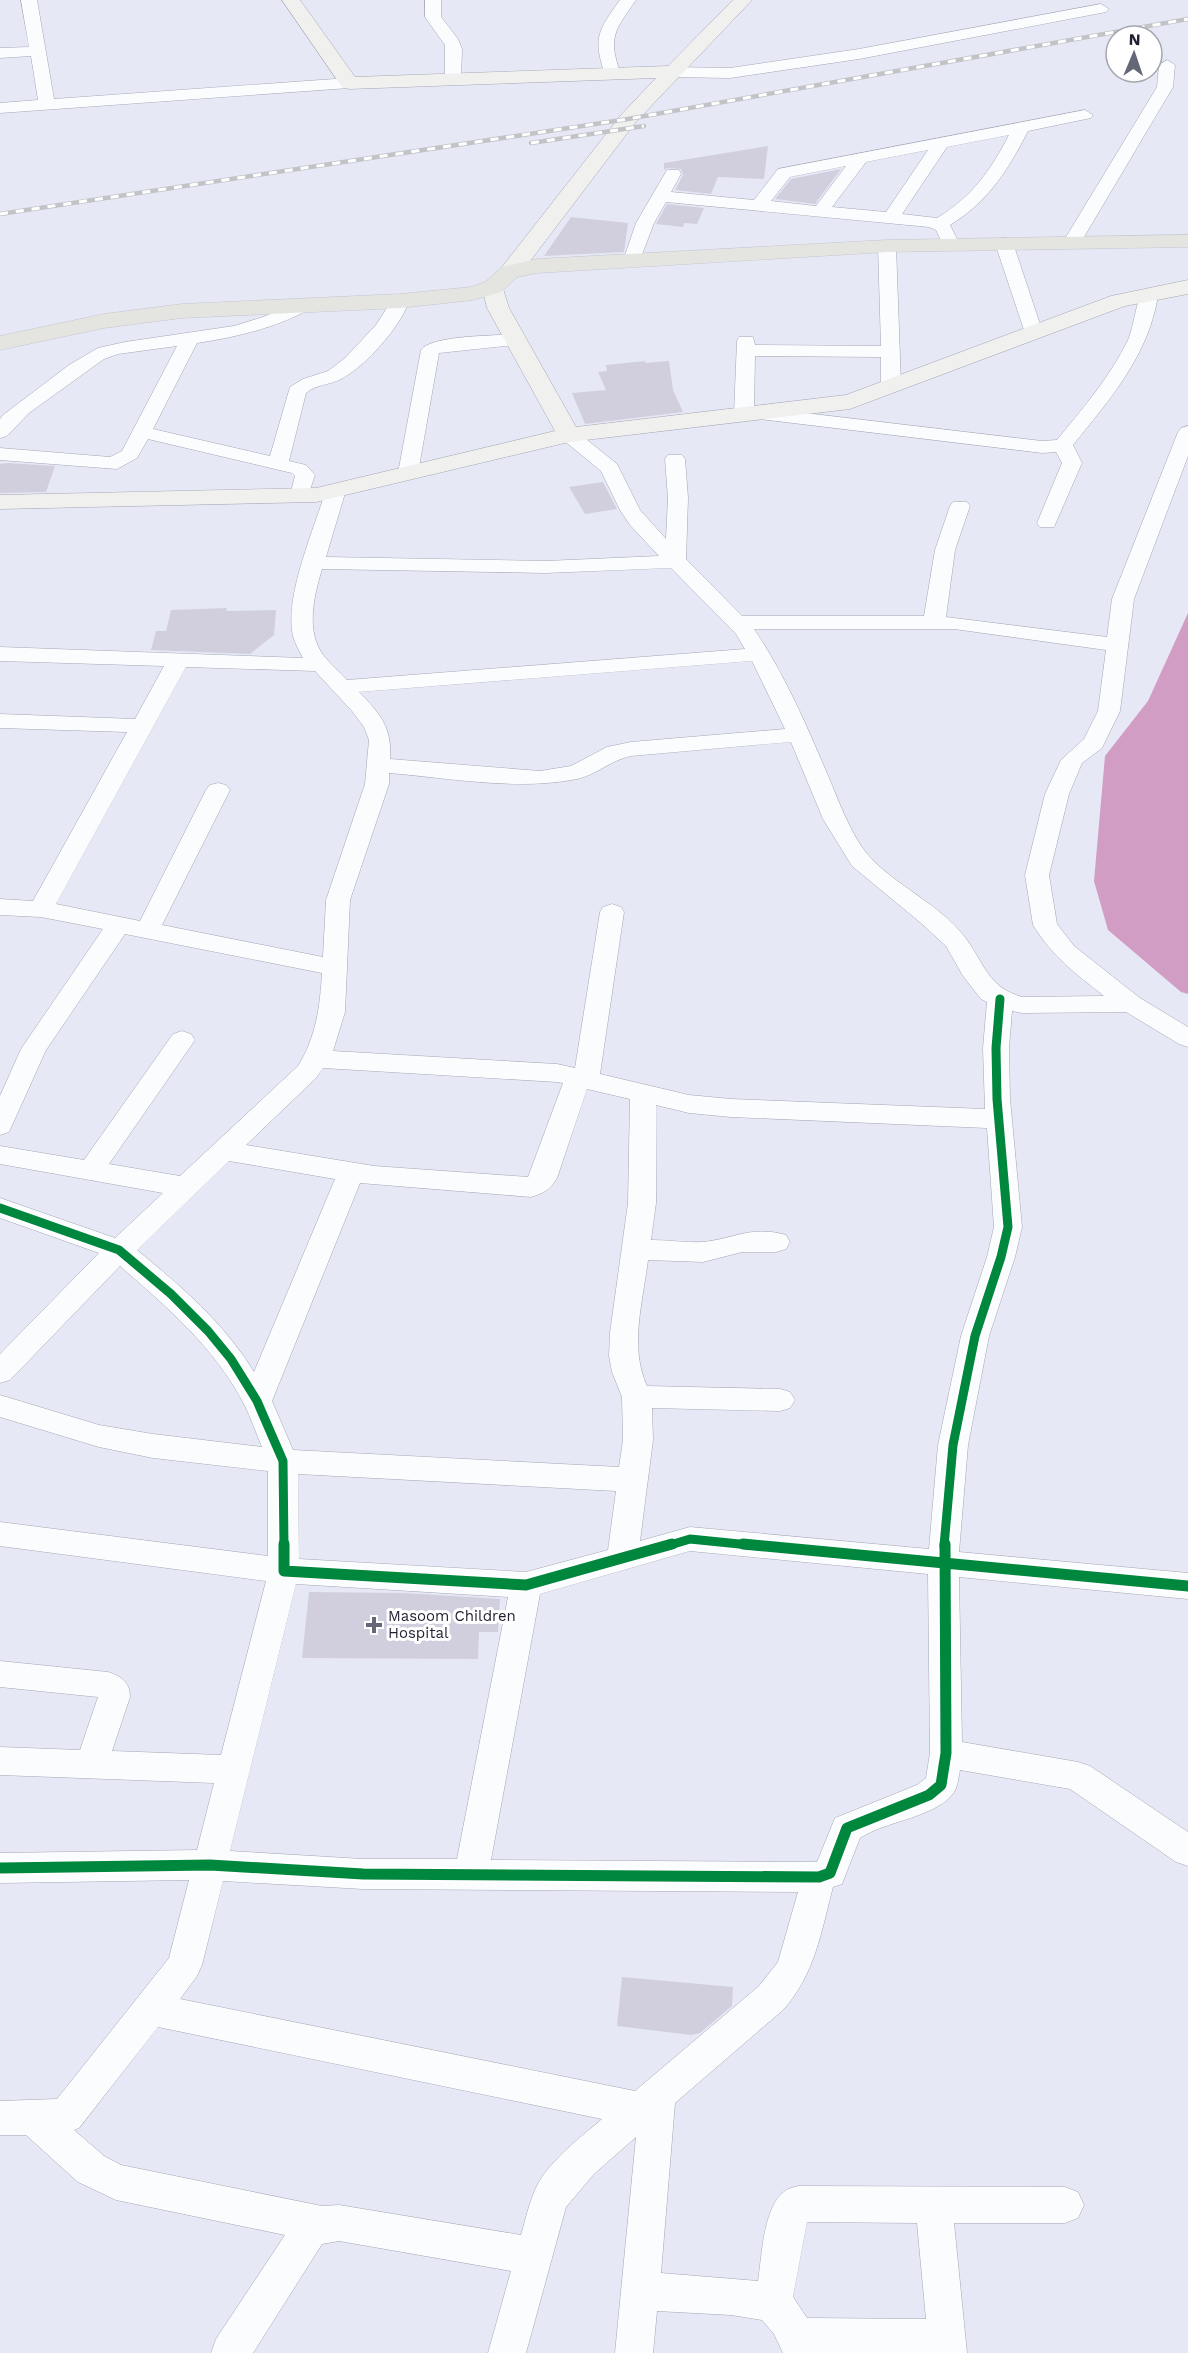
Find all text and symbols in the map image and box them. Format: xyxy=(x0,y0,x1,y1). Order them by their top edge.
north arrow xyxy=(1104,24,1164,84)
text: N xyxy=(1128,30,1141,49)
place label: Masoom Children Hospital xyxy=(388,1607,516,1642)
marker: Masoom Children Hospital xyxy=(365,1616,383,1634)

